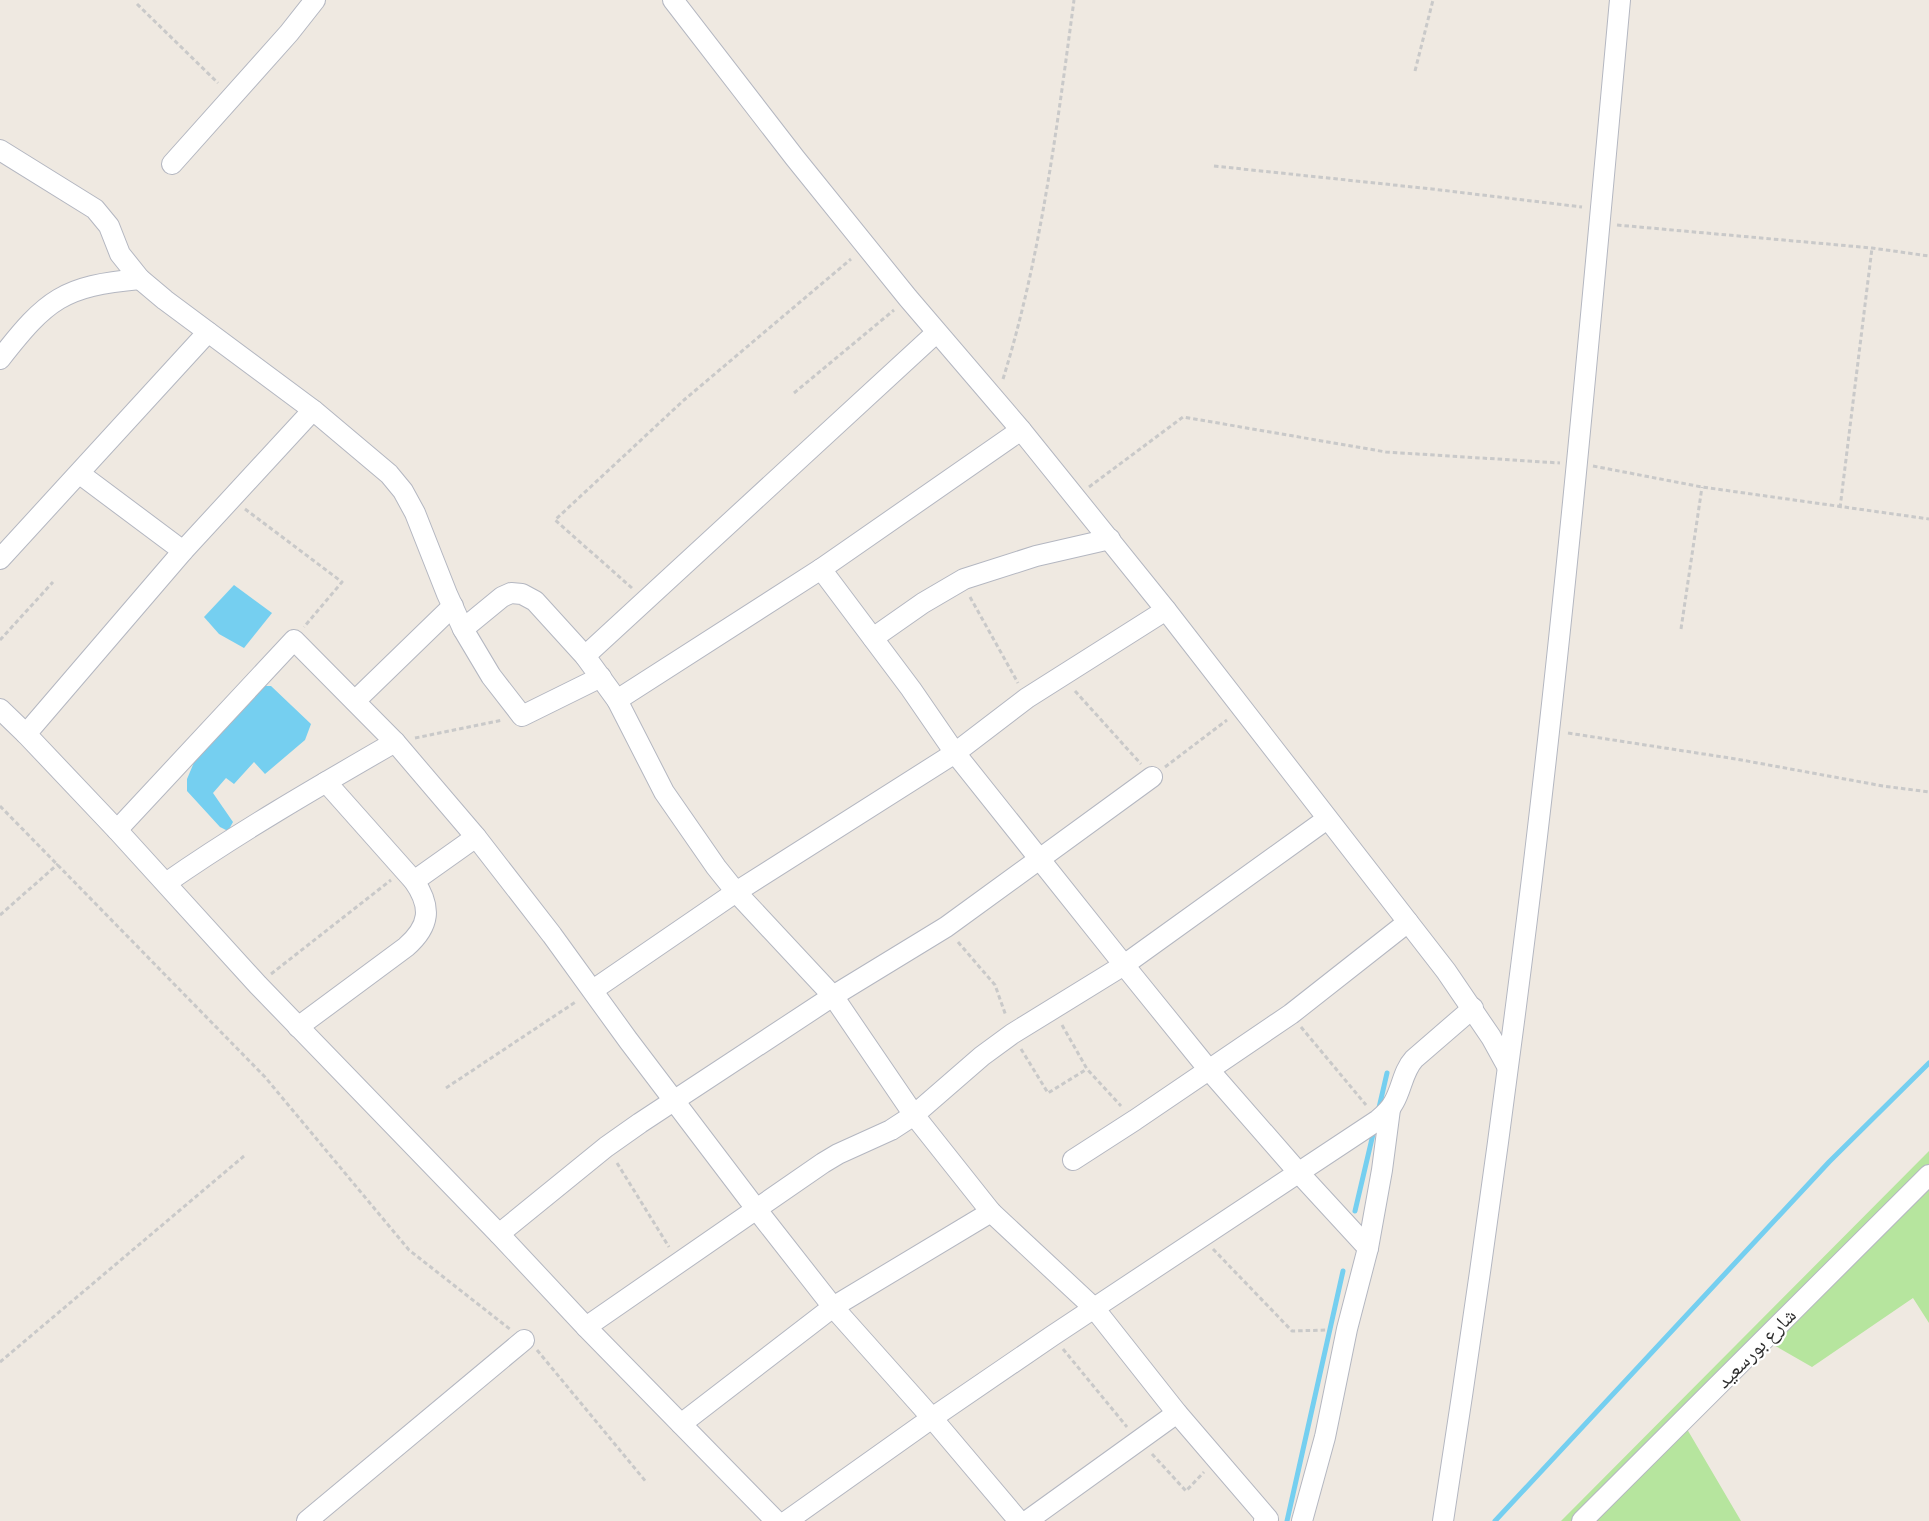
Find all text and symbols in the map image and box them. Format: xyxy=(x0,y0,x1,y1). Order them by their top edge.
street label: شارع بورسعيد xyxy=(1710,1302,1802,1394)

